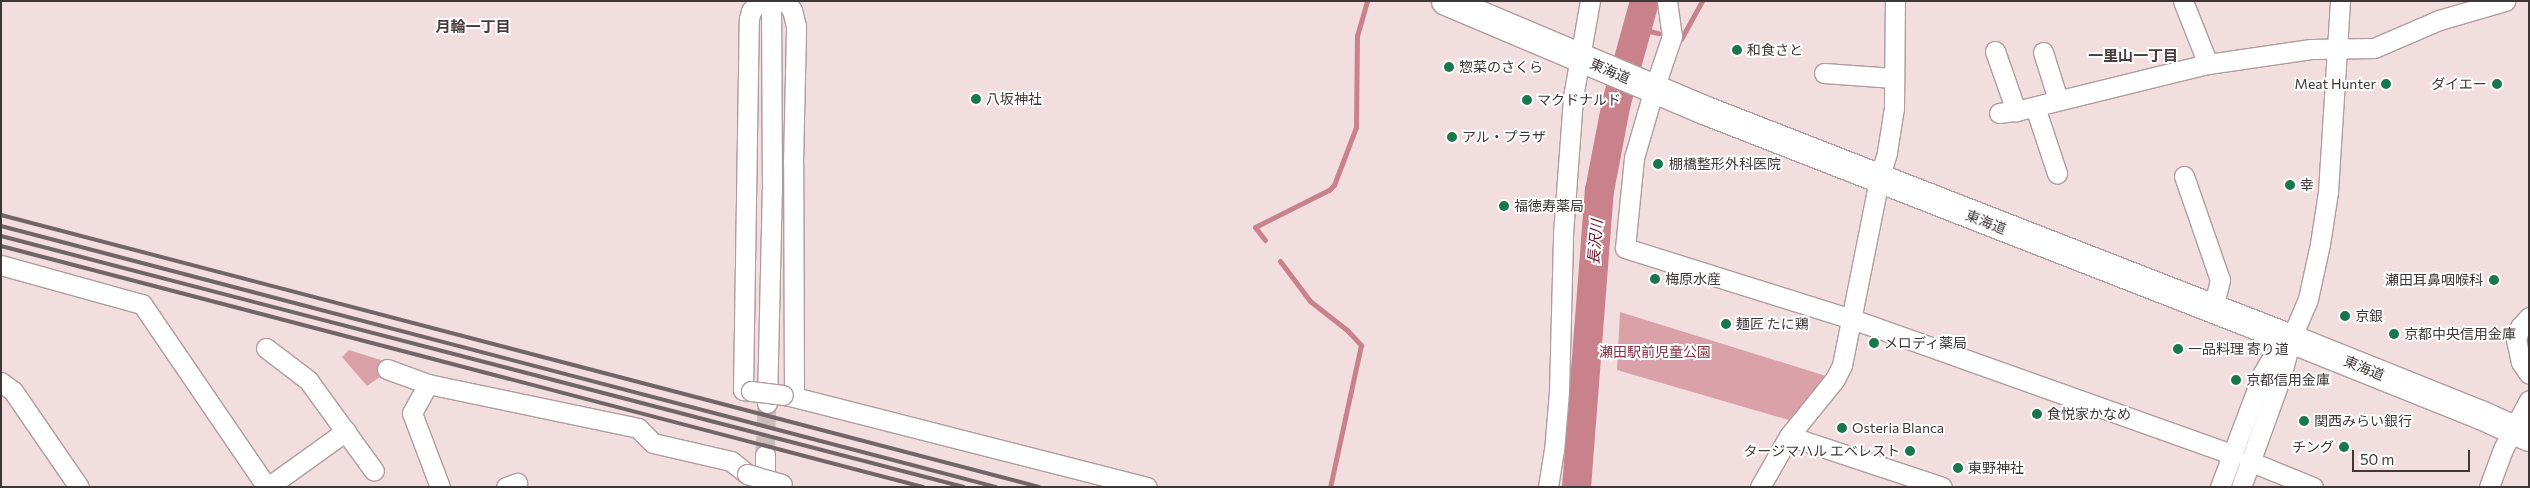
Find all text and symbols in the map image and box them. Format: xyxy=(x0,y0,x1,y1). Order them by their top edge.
district label: 月輪一丁目 xyxy=(436,18,510,36)
place label: 和食さと xyxy=(1747,42,1803,58)
marker: 和食さと xyxy=(1731,44,1743,56)
district label: 一里山一丁目 xyxy=(2088,47,2178,65)
street label: 東海道 xyxy=(1587,55,1633,87)
place label: 惣菜のさくら xyxy=(1459,59,1543,75)
marker: 惣菜のさくら xyxy=(1443,61,1455,73)
place label: Meat Hunter xyxy=(2295,76,2376,92)
place label: ダイエー xyxy=(2431,76,2487,92)
marker: Meat Hunter xyxy=(2380,78,2392,90)
marker: ダイエー xyxy=(2491,78,2503,90)
place label: 八坂神社 xyxy=(986,91,1042,107)
place label: マクドナルド xyxy=(1537,92,1621,108)
marker: 八坂神社 xyxy=(970,93,982,105)
marker: マクドナルド xyxy=(1521,94,1533,106)
place label: アル・プラザ xyxy=(1462,129,1546,145)
marker: アル・プラザ xyxy=(1446,131,1458,143)
place label: 棚橋整形外科医院 xyxy=(1669,156,1781,172)
marker: 棚橋整形外科医院 xyxy=(1651,157,1665,171)
place label: 幸 xyxy=(2300,177,2314,193)
marker: 幸 xyxy=(2284,179,2296,191)
place label: 福徳寿薬局 xyxy=(1514,198,1584,214)
marker: 福徳寿薬局 xyxy=(1498,200,1510,212)
street label: 東海道 xyxy=(1963,207,2009,237)
water label: 長沢川 xyxy=(1584,219,1606,265)
place label: 梅原水産 xyxy=(1665,271,1721,287)
place label: 瀬田耳鼻咽喉科 xyxy=(2385,272,2483,288)
marker: 梅原水産 xyxy=(1649,273,1661,285)
marker: 瀬田耳鼻咽喉科 xyxy=(2487,273,2501,287)
place label: 京銀 xyxy=(2355,308,2383,324)
marker: 京銀 xyxy=(2339,310,2351,322)
place label: 麺匠 たに鶏 xyxy=(1736,316,1809,332)
marker: 麺匠 たに鶏 xyxy=(1720,318,1732,330)
place label: 京都中央信用金庫 xyxy=(2404,326,2516,342)
marker: 京都中央信用金庫 xyxy=(2388,328,2400,340)
place label: メロディ薬局 xyxy=(1884,335,1968,351)
marker: メロディ薬局 xyxy=(1868,337,1880,349)
place label: 一品料理 寄り道 xyxy=(2188,341,2289,357)
marker: 一品料理 寄り道 xyxy=(2172,343,2184,355)
park label: 瀬田駅前児童公園 xyxy=(1599,344,1711,360)
street label: 東海道 xyxy=(2341,352,2387,384)
place label: 京都信用金庫 xyxy=(2246,372,2330,388)
marker: 京都信用金庫 xyxy=(2230,374,2242,386)
place label: 食悦家かなめ xyxy=(2047,406,2131,422)
marker: 食悦家かなめ xyxy=(2031,408,2043,420)
place label: 関西みらい銀行 xyxy=(2314,413,2412,429)
marker: 関西みらい銀行 xyxy=(2298,415,2310,427)
place label: Osteria Blanca xyxy=(1852,420,1944,436)
marker: Osteria Blanca xyxy=(1836,422,1848,434)
place label: チング xyxy=(2292,439,2334,455)
scale bar xyxy=(2355,440,2472,472)
marker: チング xyxy=(2338,441,2350,453)
place label: タージマハル エベレスト xyxy=(1743,443,1900,459)
marker: タージマハル エベレスト xyxy=(1904,445,1916,457)
text: 50 m xyxy=(2360,450,2394,468)
place label: 東野神社 xyxy=(1968,460,2024,476)
marker: 東野神社 xyxy=(1952,462,1964,474)

